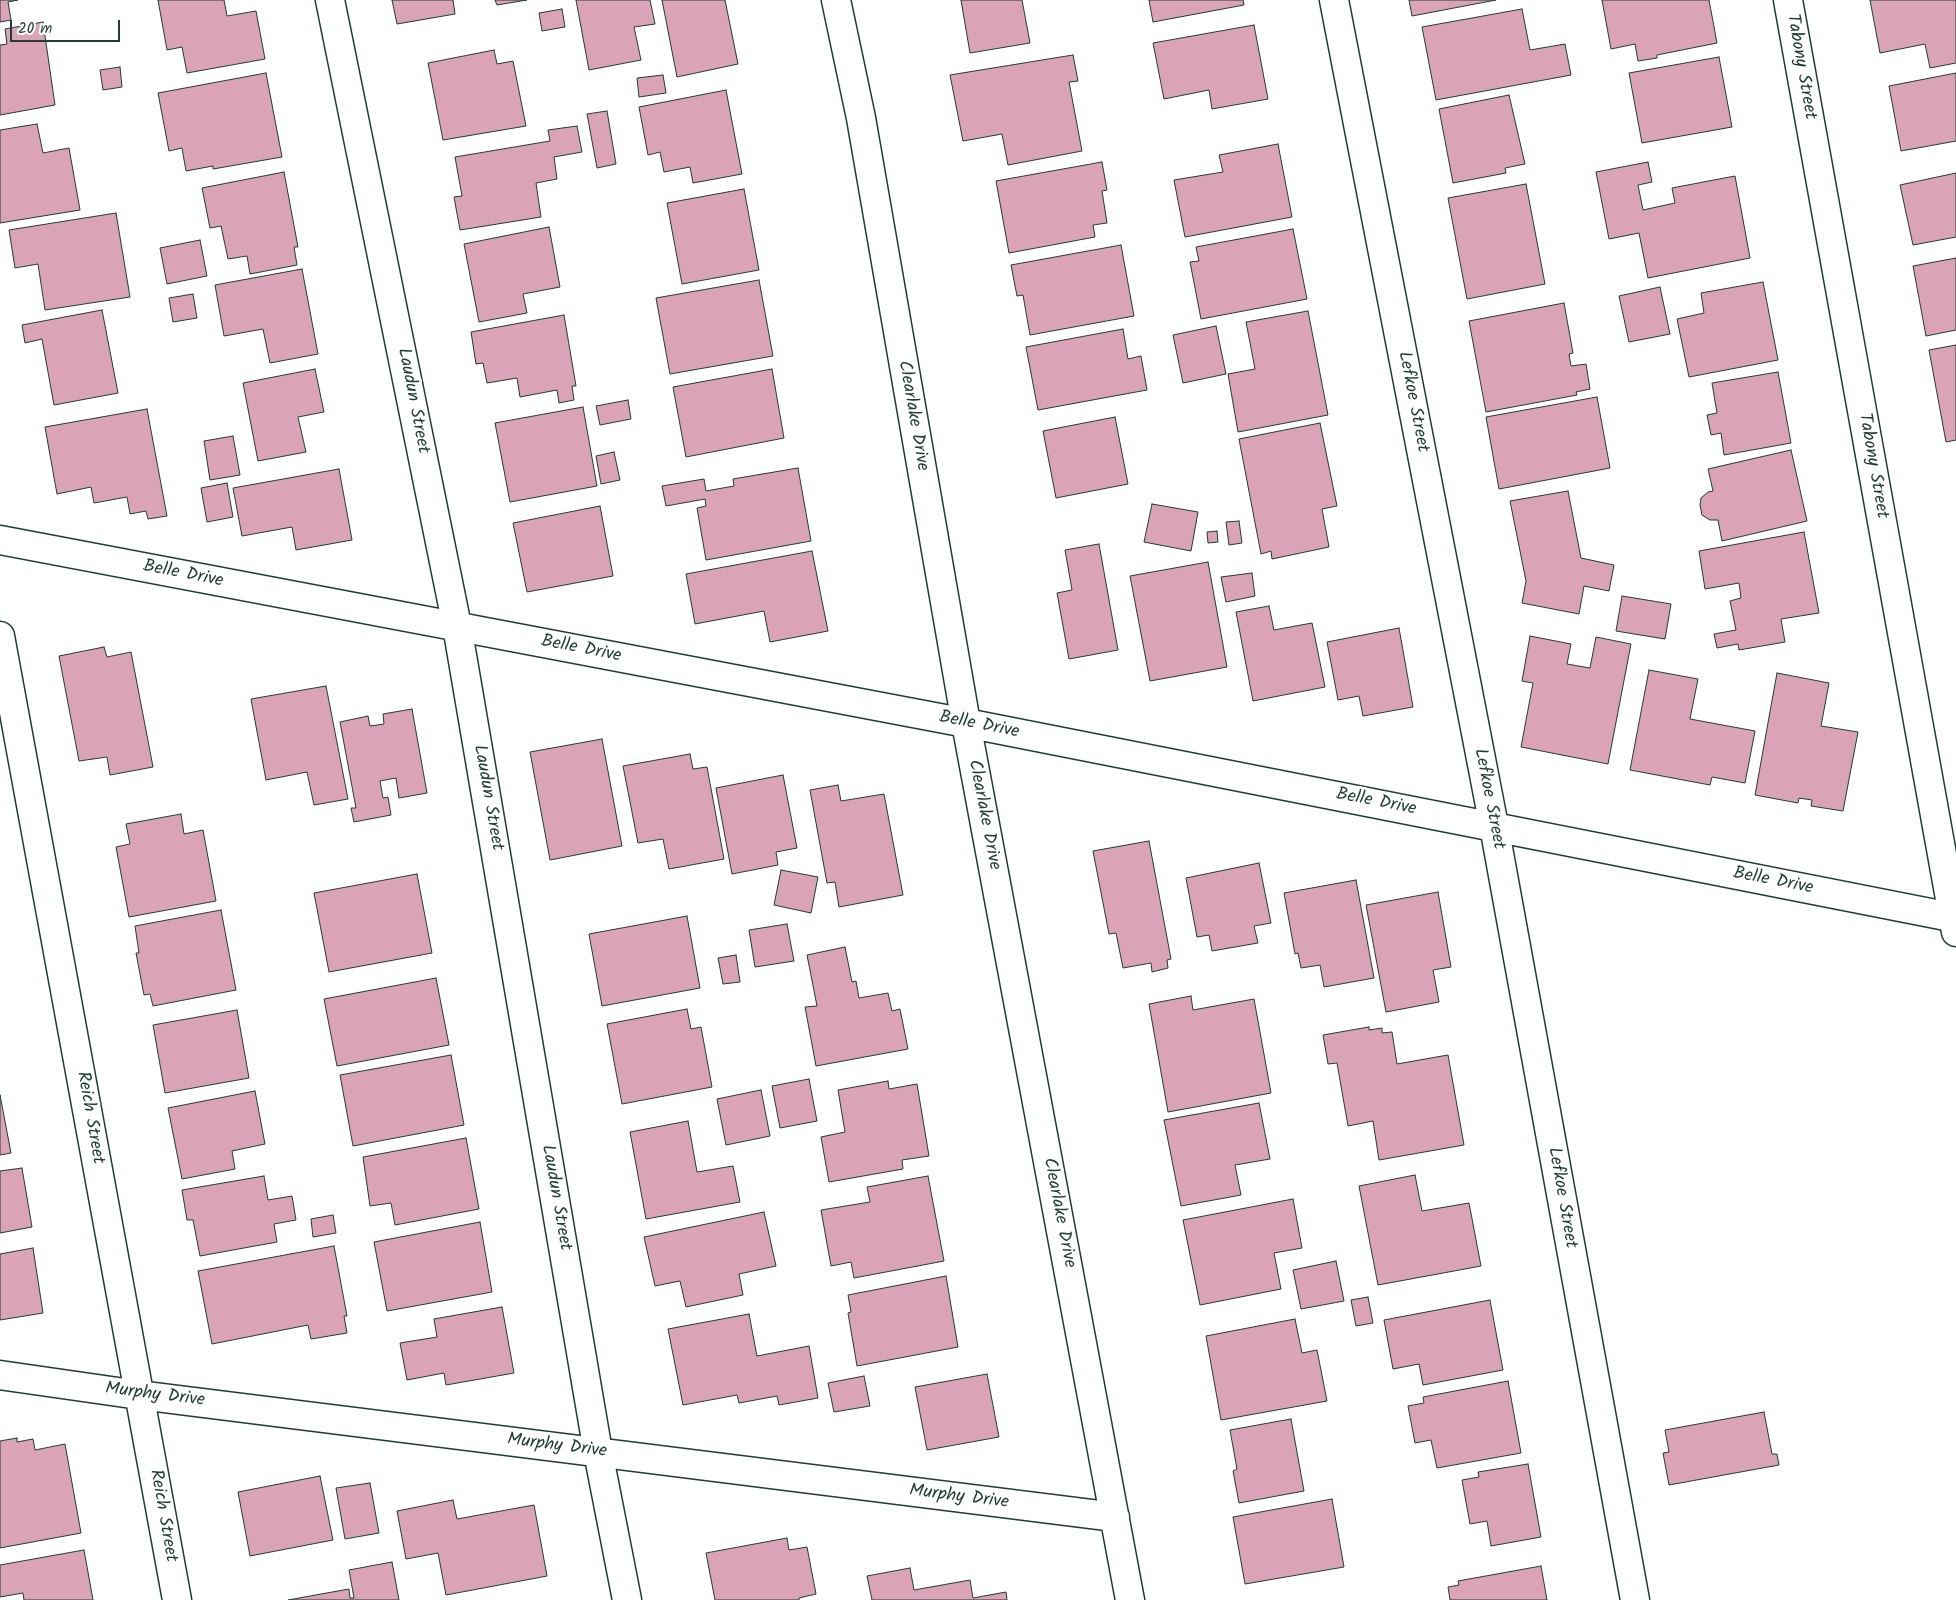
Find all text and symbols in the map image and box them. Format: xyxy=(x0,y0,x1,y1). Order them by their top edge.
scale bar xyxy=(12,10,122,42)
street label: Tabony Street xyxy=(1780,13,1820,121)
text: 20 m xyxy=(18,17,52,41)
street label: Laudun Street xyxy=(391,346,433,456)
street label: Lefkoe Street xyxy=(1392,350,1432,454)
street label: Clearlake Drive xyxy=(892,359,932,473)
street label: Tabony Street xyxy=(1852,412,1892,520)
street label: Belle Drive xyxy=(141,557,225,593)
street label: Belle Drive xyxy=(539,632,623,668)
street label: Belle Drive xyxy=(937,708,1021,744)
street label: Laudun Street xyxy=(467,743,507,853)
street label: Lefkoe Street xyxy=(1468,747,1508,851)
street label: Clearlake Drive xyxy=(962,758,1004,872)
street label: Belle Drive xyxy=(1334,785,1418,821)
street label: Belle Drive xyxy=(1731,864,1815,900)
street label: Reich Street xyxy=(70,1070,108,1166)
street label: Laudun Street xyxy=(535,1143,575,1253)
street label: Lefkoe Street xyxy=(1541,1146,1581,1250)
street label: Clearlake Drive xyxy=(1037,1156,1079,1270)
street label: Murphy Drive xyxy=(104,1379,206,1413)
street label: Murphy Drive xyxy=(506,1430,608,1464)
street label: Reich Street xyxy=(143,1468,181,1564)
street label: Murphy Drive xyxy=(908,1481,1010,1515)

